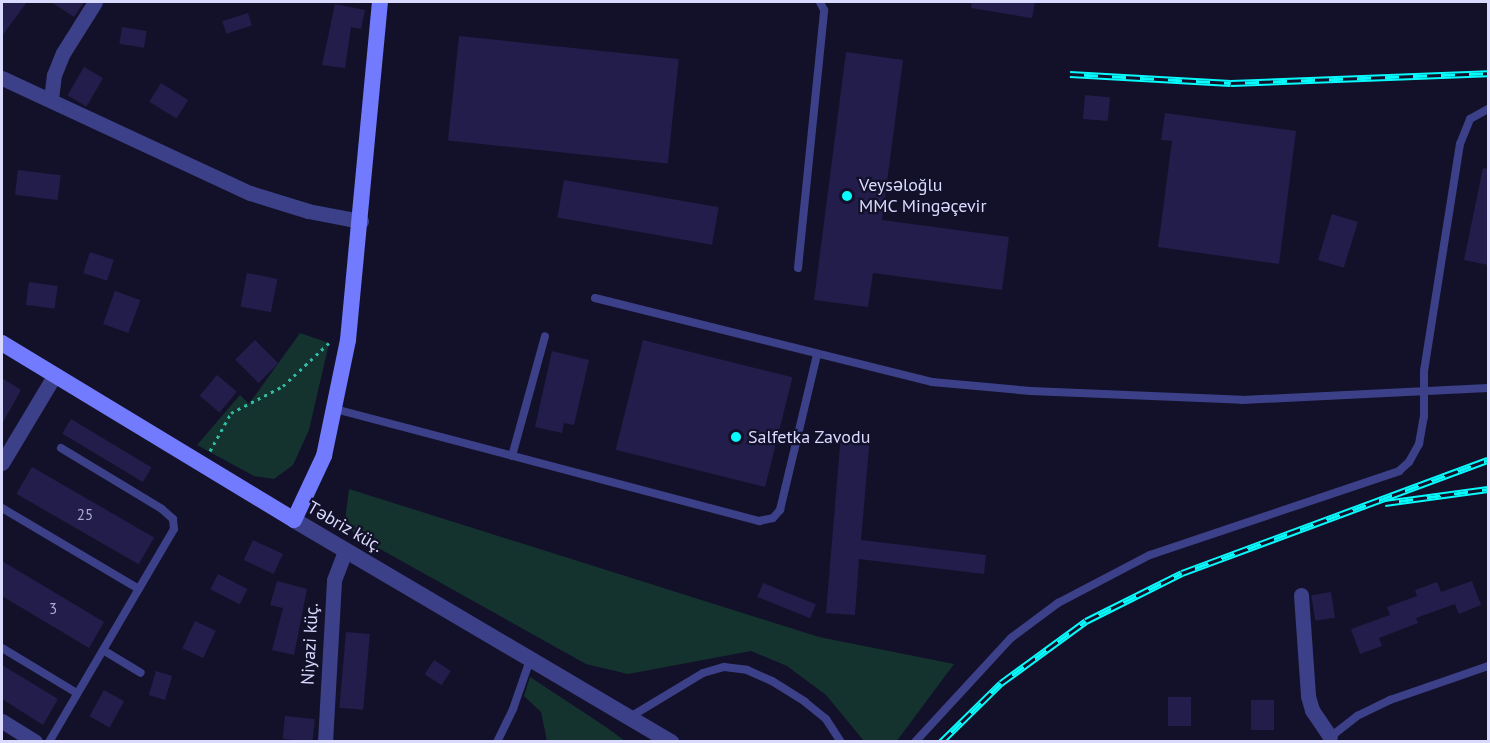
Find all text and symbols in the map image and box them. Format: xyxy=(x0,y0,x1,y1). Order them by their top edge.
place label: Veysəloğlu MMC Mingəçevir xyxy=(859,175,987,218)
marker: Veysəloğlu MMC Mingəçevir xyxy=(840,189,854,203)
place label: Salfetka Zavodu xyxy=(748,426,871,448)
marker: Salfetka Zavodu xyxy=(729,430,743,444)
street label: Təbriz küç. xyxy=(303,497,387,557)
house number: 25 xyxy=(77,506,93,524)
house number: 3 xyxy=(49,600,57,618)
street label: Niyazi küç. xyxy=(297,602,323,686)

